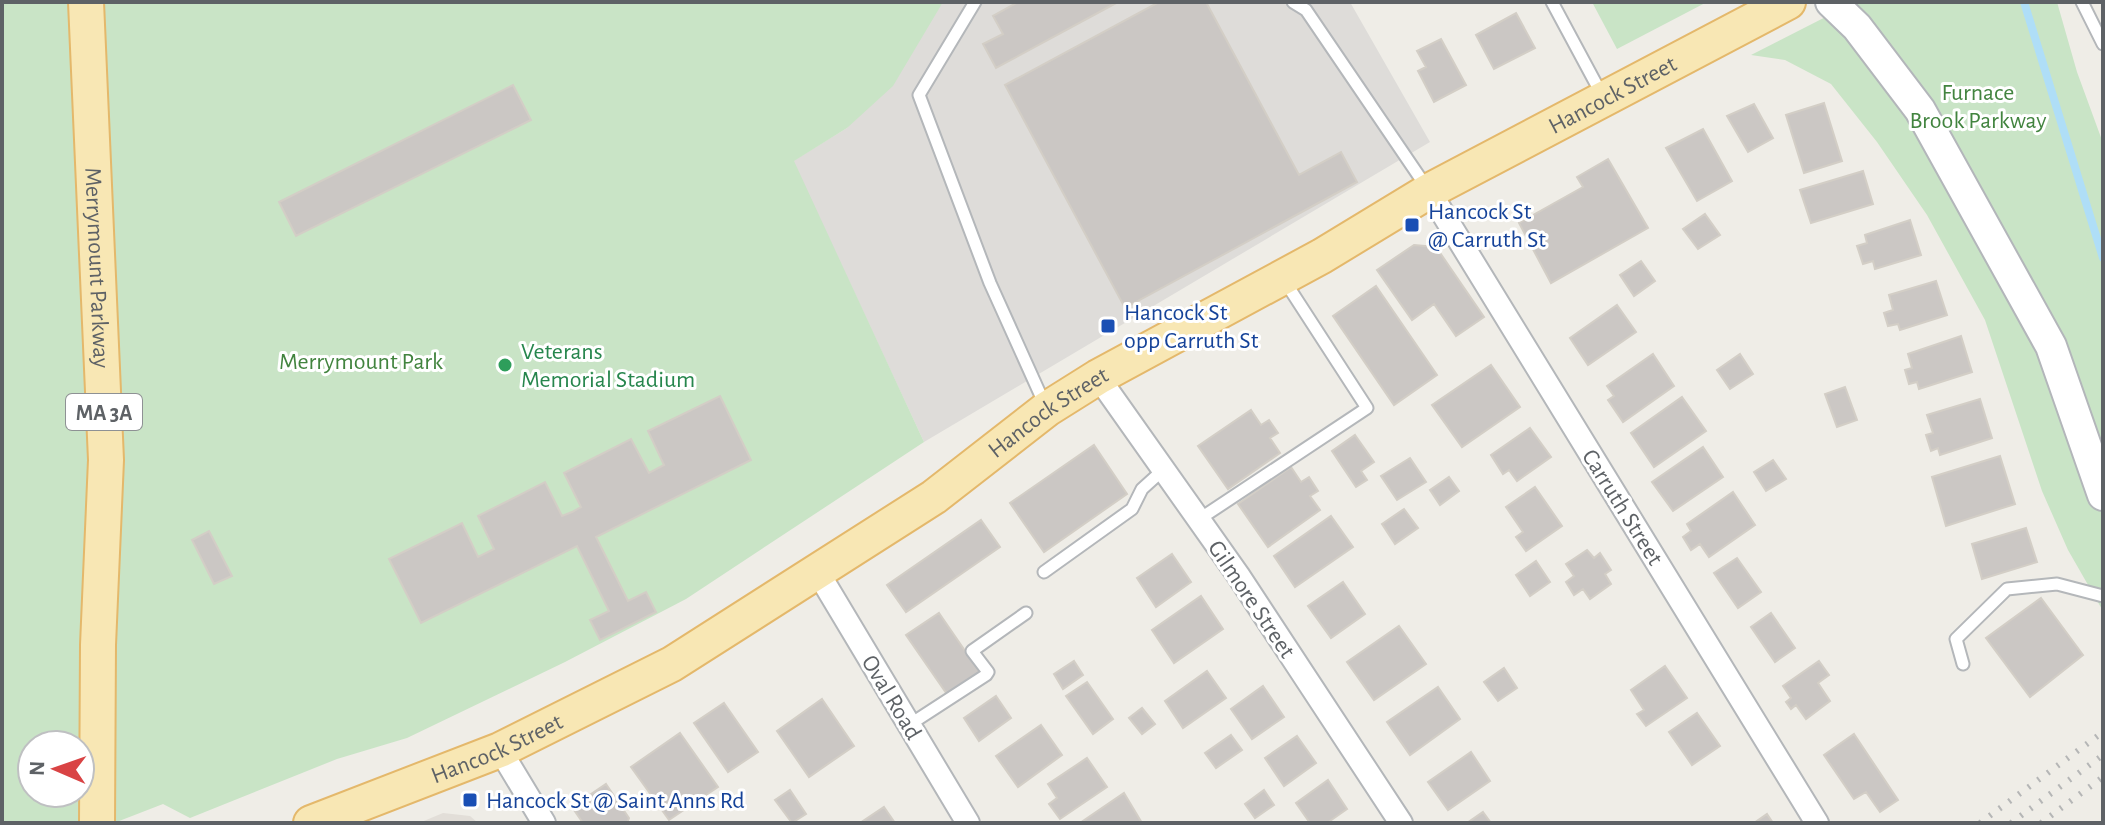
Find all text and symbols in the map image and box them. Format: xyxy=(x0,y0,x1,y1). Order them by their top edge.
street label: Hancock Street xyxy=(1545,52,1681,139)
park label: Furnace Brook Parkway xyxy=(1909,81,2047,133)
street label: Merrymount Parkway xyxy=(80,167,113,369)
place label: Hancock St @ Carruth St xyxy=(1428,200,1546,252)
marker: Hancock St @ Carruth St xyxy=(1403,216,1421,234)
place label: Hancock St opp Carruth St xyxy=(1124,301,1259,353)
marker: Hancock St opp Carruth St xyxy=(1099,317,1117,335)
place label: Veterans Memorial Stadium xyxy=(521,340,695,392)
park label: Merrymount Park xyxy=(279,350,443,374)
marker: Veterans Memorial Stadium xyxy=(496,356,514,374)
street label: Hancock Street xyxy=(984,363,1113,463)
road number: MA 3A xyxy=(66,394,142,430)
street label: Carruth Street xyxy=(1577,445,1667,570)
street label: Gilmore Street xyxy=(1203,536,1299,663)
street label: Oval Road xyxy=(857,651,926,744)
street label: Hancock Street xyxy=(428,710,567,788)
north arrow xyxy=(16,729,96,809)
text: N xyxy=(26,760,48,776)
place label: Hancock St @ Saint Anns Rd xyxy=(486,789,745,813)
marker: Hancock St @ Saint Anns Rd xyxy=(461,791,479,809)

